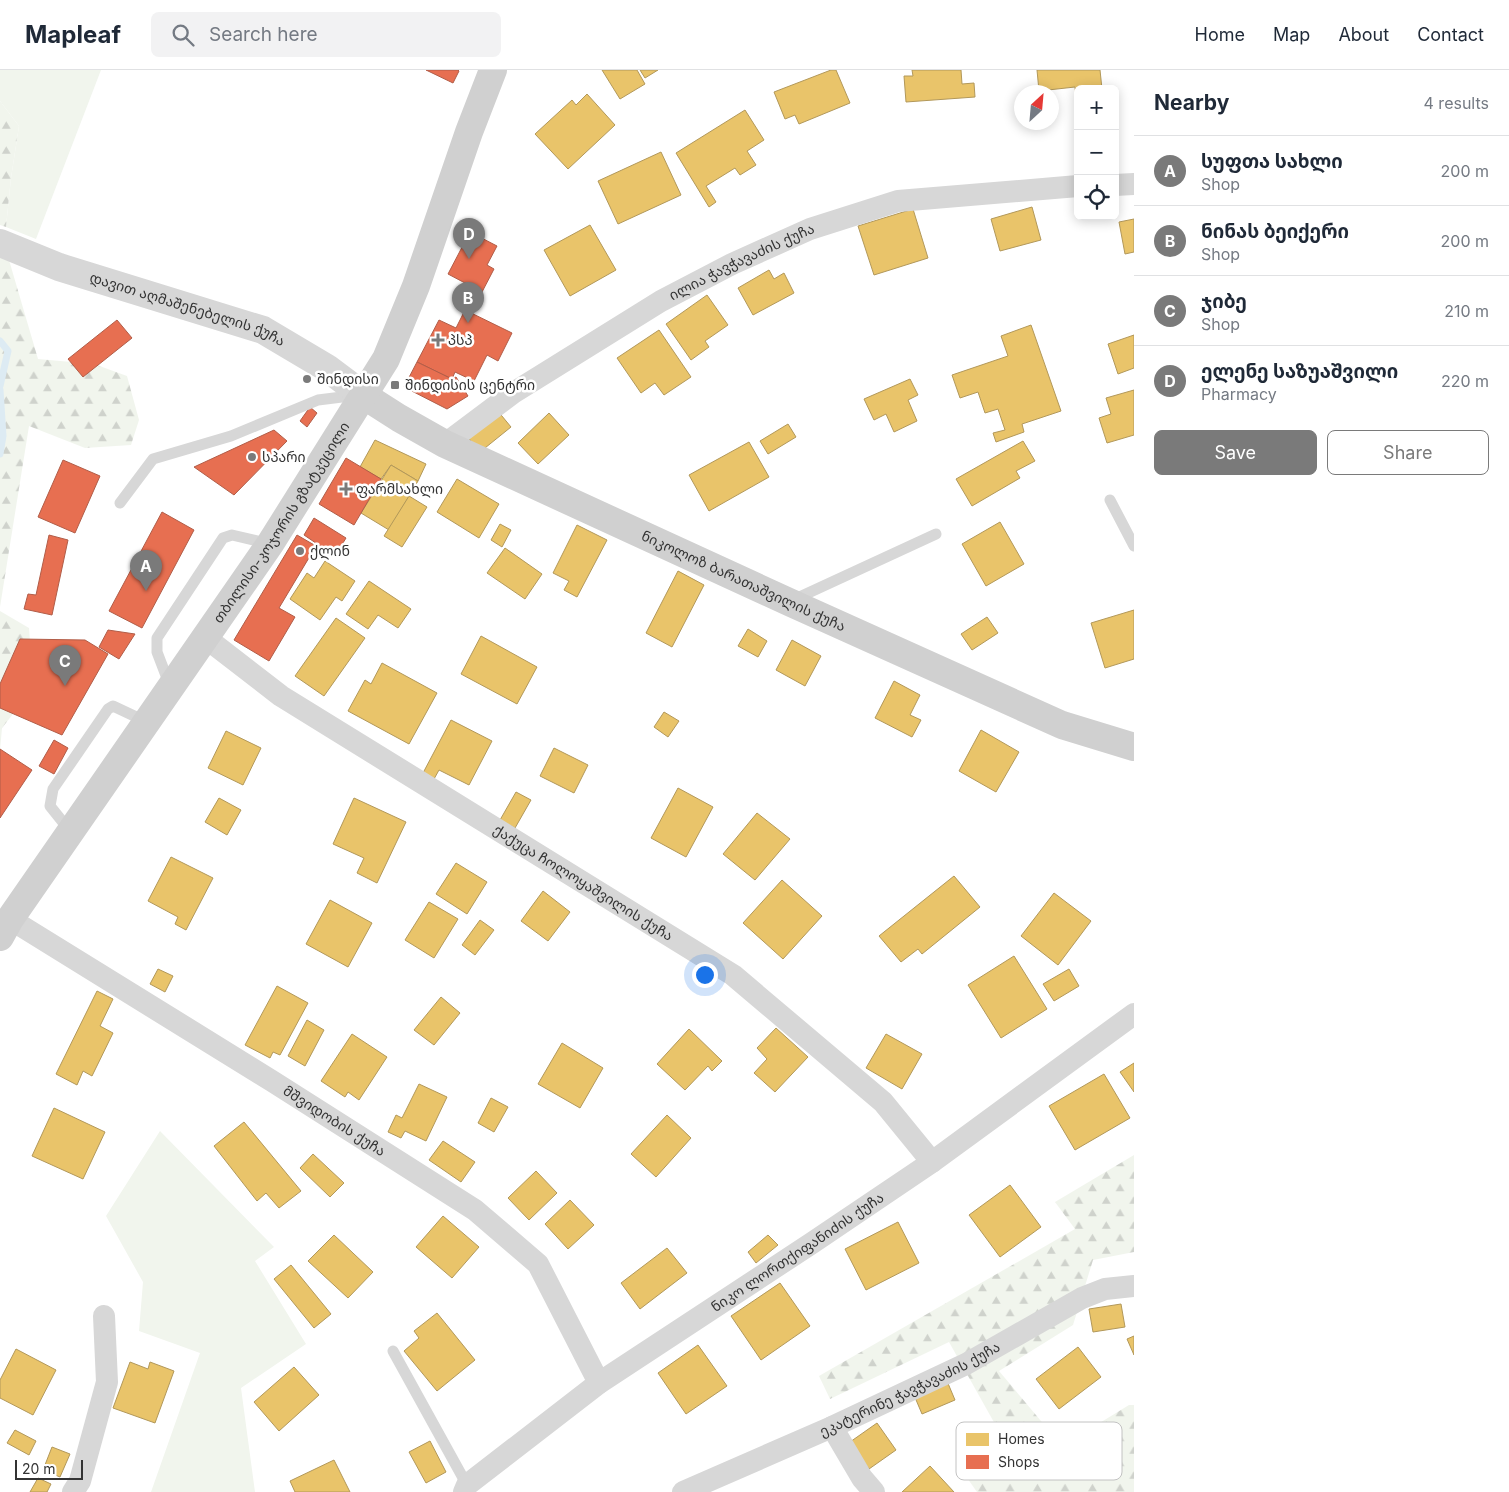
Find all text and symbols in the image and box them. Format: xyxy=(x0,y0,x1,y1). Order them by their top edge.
search box xyxy=(151,12,501,57)
text: Mapleaf xyxy=(25,20,121,49)
icon: search xyxy=(169,21,197,49)
text: Search here xyxy=(209,23,318,46)
text: Home xyxy=(1195,24,1245,45)
text: Map xyxy=(1273,24,1310,45)
text: About xyxy=(1338,24,1389,45)
text: Contact xyxy=(1417,24,1484,45)
north arrow xyxy=(1014,85,1059,130)
map controls xyxy=(1074,85,1119,220)
button: + xyxy=(1074,85,1119,130)
text: Nearby xyxy=(1154,90,1229,115)
text: 4 results xyxy=(1424,93,1489,113)
button: − xyxy=(1074,130,1119,175)
text: სუფთა სახლი xyxy=(1201,150,1343,173)
text: A xyxy=(1164,161,1176,181)
text: 200 m xyxy=(1441,161,1489,181)
text: Shop xyxy=(1201,174,1240,194)
button: locate xyxy=(1074,175,1119,220)
pin: D xyxy=(453,218,485,259)
street label: ილია ჭავჭავაძის ქუჩა xyxy=(666,219,817,303)
text: ნინას ბეიქერი xyxy=(1201,220,1349,243)
text: B xyxy=(1165,231,1175,251)
text: 200 m xyxy=(1441,231,1489,251)
text: Shop xyxy=(1201,244,1240,264)
street label: დავით აღმაშენებელის ქუჩა xyxy=(88,268,289,349)
pin: B xyxy=(452,282,484,323)
text: ჯიბე xyxy=(1201,290,1247,313)
text: C xyxy=(1164,301,1176,321)
text: 210 m xyxy=(1444,301,1489,321)
text: Shop xyxy=(1201,314,1240,334)
place label: პსპ xyxy=(448,331,473,348)
marker: პსპ xyxy=(432,334,444,346)
text: ელენე საზუაშვილი xyxy=(1201,360,1398,383)
place label: შინდისი xyxy=(317,370,379,388)
text: D xyxy=(1164,371,1176,391)
text: 220 m xyxy=(1441,371,1489,391)
marker: შინდისი xyxy=(301,373,313,385)
place label: შინდისის ცენტრი xyxy=(405,376,535,394)
marker: შინდისის ცენტრი xyxy=(389,379,401,391)
text: Pharmacy xyxy=(1201,384,1277,404)
street label: თბილისი-კოჯორის გზატკეცილი xyxy=(209,419,352,626)
button: Save xyxy=(1154,430,1317,475)
button: Share xyxy=(1327,430,1489,475)
place label: სპარი xyxy=(262,448,305,465)
marker: სპარი xyxy=(246,451,258,463)
place label: ფარმსახლი xyxy=(356,480,443,498)
marker: ფარმსახლი xyxy=(340,483,352,495)
street label: ნიკოლოზ ბარათაშვილის ქუჩა xyxy=(639,526,848,634)
place label: ქლინ xyxy=(310,542,350,560)
marker: ქლინ xyxy=(294,545,306,557)
pin: A xyxy=(130,550,162,591)
pin: C xyxy=(49,645,81,686)
street label: ქაქუცა ჩოლოყაშვილის ქუჩა xyxy=(490,820,676,944)
your location xyxy=(692,962,718,988)
street label: მშვიდობის ქუჩა xyxy=(280,1081,389,1159)
street label: ნიკო ლორთქიფანიძის ქუჩა xyxy=(708,1188,886,1315)
street label: ეკატერინე ჭავჭავაძის ქუჩა xyxy=(817,1338,1003,1440)
legend xyxy=(956,1422,1122,1480)
text: Homes xyxy=(998,1430,1045,1447)
text: Shops xyxy=(998,1453,1040,1470)
scale bar xyxy=(15,1457,82,1480)
text: 20 m xyxy=(22,1460,56,1477)

